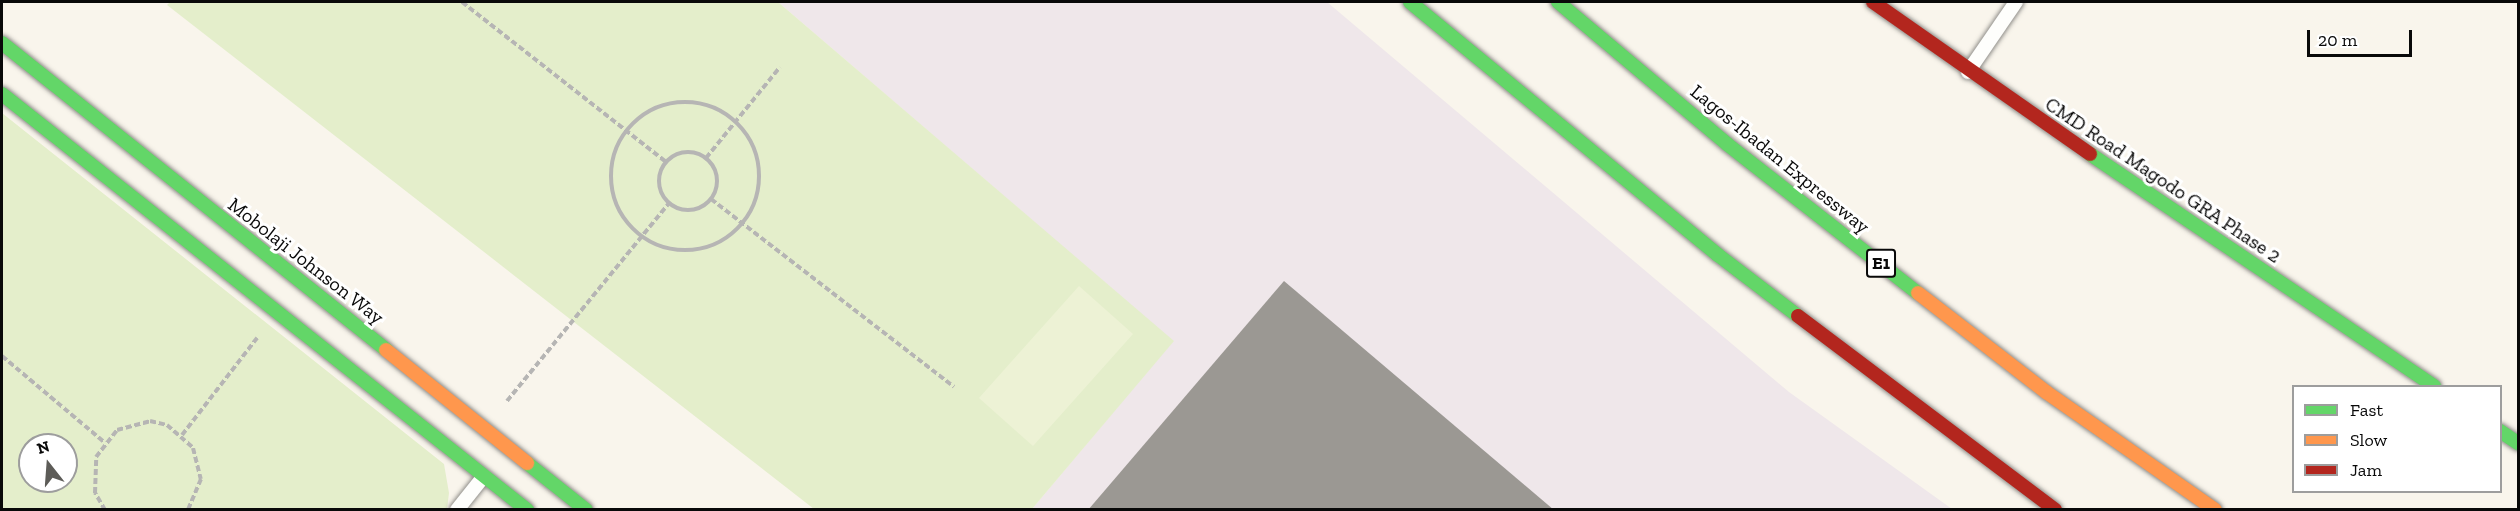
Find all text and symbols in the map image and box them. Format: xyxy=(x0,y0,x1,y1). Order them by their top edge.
scale bar xyxy=(2310,18,2415,56)
text: 20 m xyxy=(2318,29,2357,51)
street label: Lagos-Ibadan Expressway xyxy=(1686,79,1874,239)
street label: CMD Road Magodo GRA Phase 2 xyxy=(2040,92,2286,268)
street label: Mobolaji Johnson Way xyxy=(223,192,389,330)
road number: E1 xyxy=(1866,248,1896,278)
legend xyxy=(2292,385,2502,493)
text: Fast xyxy=(2350,399,2383,421)
text: Slow xyxy=(2350,429,2387,451)
north arrow xyxy=(18,433,78,493)
text: N xyxy=(35,436,52,458)
text: Jam xyxy=(2350,459,2382,481)

